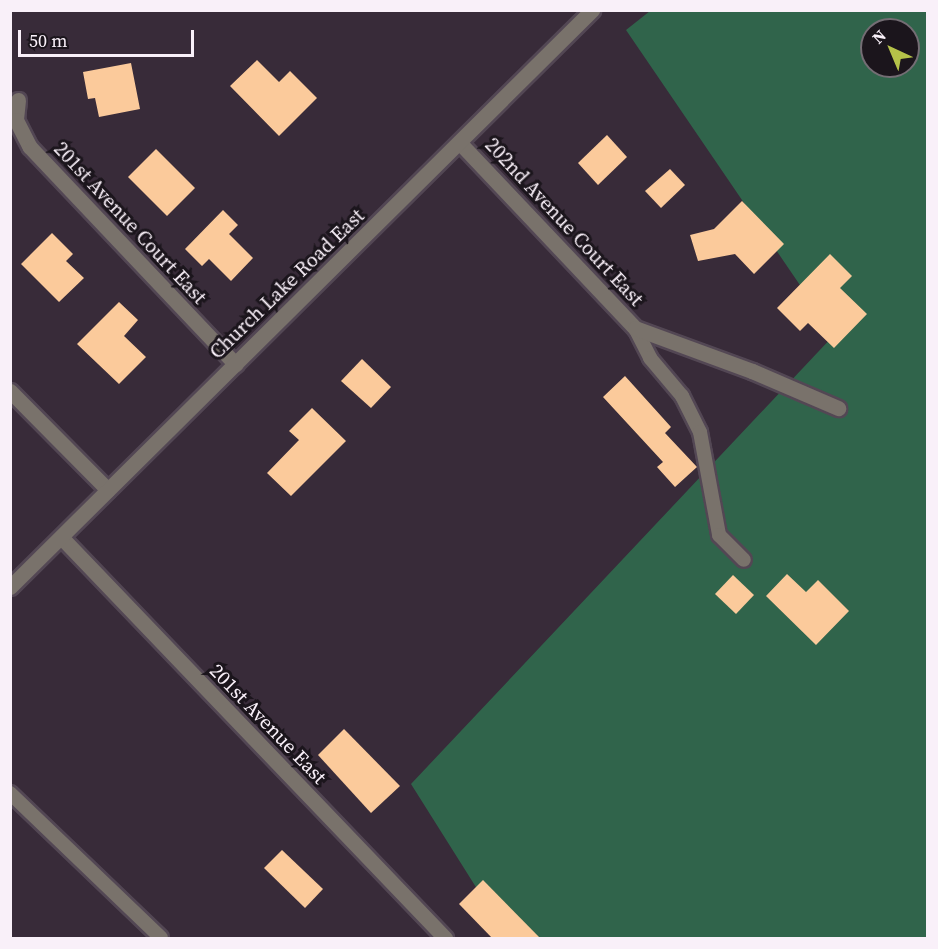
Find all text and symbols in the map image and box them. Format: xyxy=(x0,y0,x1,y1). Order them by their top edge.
scale bar xyxy=(21,18,196,56)
north arrow xyxy=(860,18,920,78)
text: N xyxy=(867,25,891,48)
text: 50 m xyxy=(29,28,67,53)
street label: 202nd Avenue Court East xyxy=(480,133,648,311)
street label: 201st Avenue Court East xyxy=(49,137,211,309)
street label: Church Lake Road East xyxy=(205,204,369,364)
street label: 201st Avenue East xyxy=(205,659,331,789)

